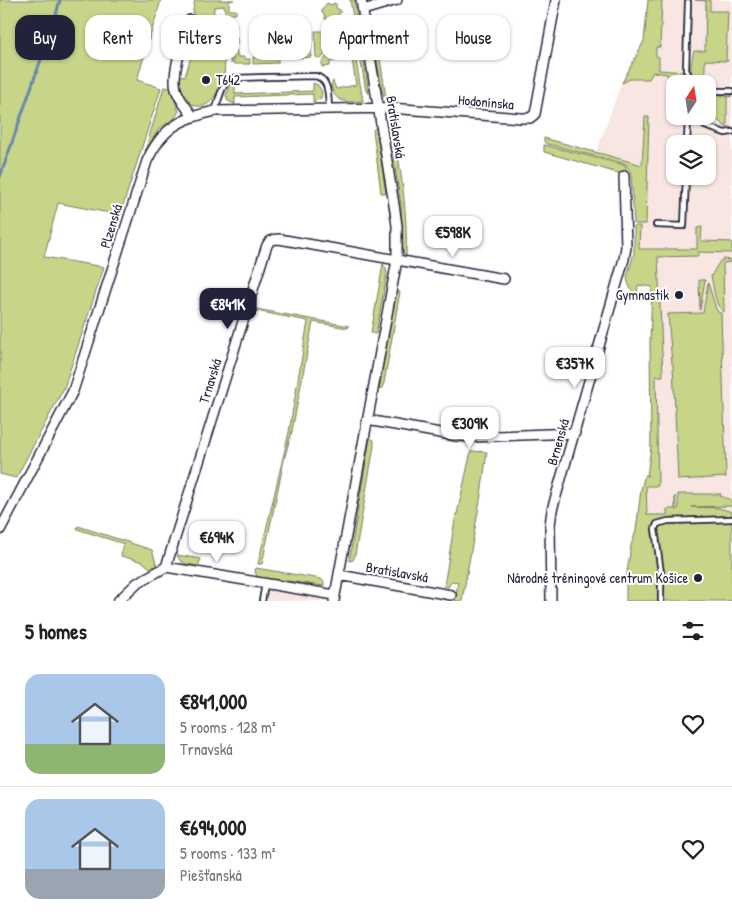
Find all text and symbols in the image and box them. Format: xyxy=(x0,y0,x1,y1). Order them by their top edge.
chip: Buy xyxy=(15,15,75,60)
chip: Rent xyxy=(85,15,151,60)
chip: Filters xyxy=(161,15,239,60)
chip: New xyxy=(249,15,311,60)
chip: Apartment xyxy=(321,15,427,60)
chip: House xyxy=(437,15,510,60)
place label: T642 xyxy=(216,70,240,89)
marker: T642 xyxy=(200,74,212,86)
north arrow xyxy=(666,75,716,125)
map controls xyxy=(666,75,716,185)
street label: Hodonínska xyxy=(457,90,515,113)
street label: Bratislavská xyxy=(382,94,411,160)
button: layers xyxy=(666,135,716,185)
street label: Plzenská xyxy=(95,201,126,250)
pin: €598K xyxy=(418,216,488,258)
text: €598K xyxy=(435,221,471,243)
place label: Gymnastik xyxy=(616,285,669,305)
pin: €841K xyxy=(193,288,263,330)
marker: Gymnastik xyxy=(673,289,685,301)
text: €841K xyxy=(211,293,245,315)
pin: €357K xyxy=(540,346,610,389)
text: €357K xyxy=(556,352,594,374)
street label: Trnavská xyxy=(194,356,225,406)
pin: €309K xyxy=(435,406,505,449)
text: €309K xyxy=(452,412,488,434)
street label: Brnenská xyxy=(542,416,573,467)
pin: €694K xyxy=(182,520,252,563)
text: €694K xyxy=(200,526,234,548)
street label: Bratislavská xyxy=(365,557,430,586)
place label: Národné tréningové centrum Košice xyxy=(507,568,688,588)
marker: Národné tréningové centrum Košice xyxy=(692,572,704,584)
text: 5 homes xyxy=(25,617,87,646)
icon: filters xyxy=(679,617,707,645)
text: €841,000 xyxy=(180,687,247,716)
icon: home xyxy=(65,694,125,754)
icon: heart xyxy=(679,710,707,738)
text: 5 rooms · 128 m² xyxy=(180,716,276,738)
text: Trnavská xyxy=(180,738,233,760)
text: €694,000 xyxy=(180,813,247,842)
icon: home xyxy=(65,819,125,879)
icon: heart xyxy=(679,835,707,863)
text: 5 rooms · 133 m² xyxy=(180,842,276,864)
text: Piešťanská xyxy=(180,864,242,886)

